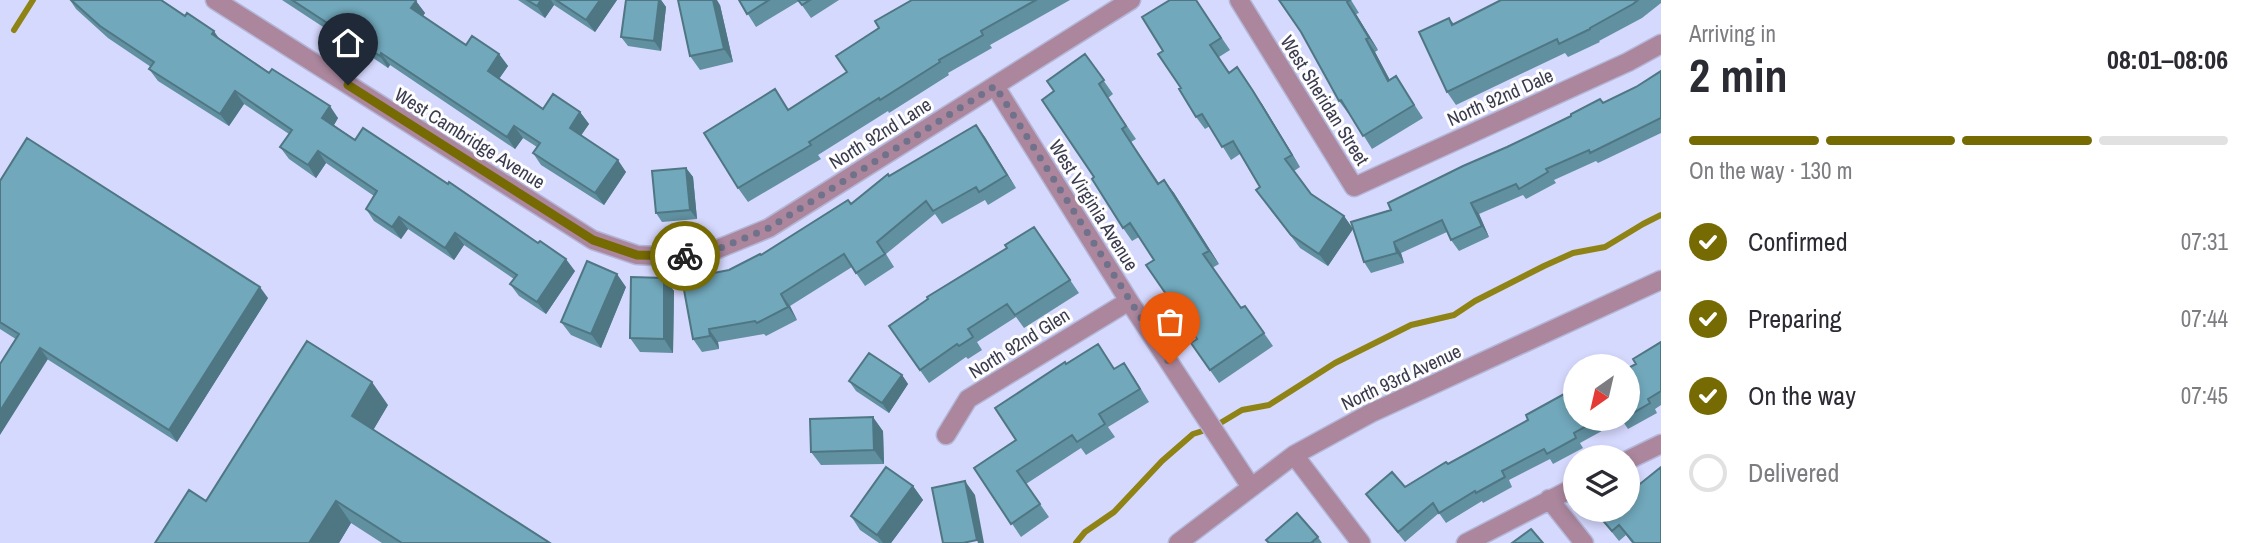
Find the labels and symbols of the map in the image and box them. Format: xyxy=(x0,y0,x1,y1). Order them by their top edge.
pin xyxy=(318,13,378,85)
street label: West Sheridan Street xyxy=(1275,30,1376,171)
street label: North 92nd Dale xyxy=(1443,62,1557,132)
street label: West Cambridge Avenue xyxy=(390,81,550,195)
street label: North 92nd Lane xyxy=(824,91,936,175)
street label: West Virginia Avenue xyxy=(1043,135,1145,275)
courier xyxy=(650,221,720,291)
pin xyxy=(1140,292,1200,364)
street label: North 92nd Glen xyxy=(964,302,1074,384)
street label: North 93rd Avenue xyxy=(1337,338,1465,416)
north arrow xyxy=(1563,354,1640,430)

